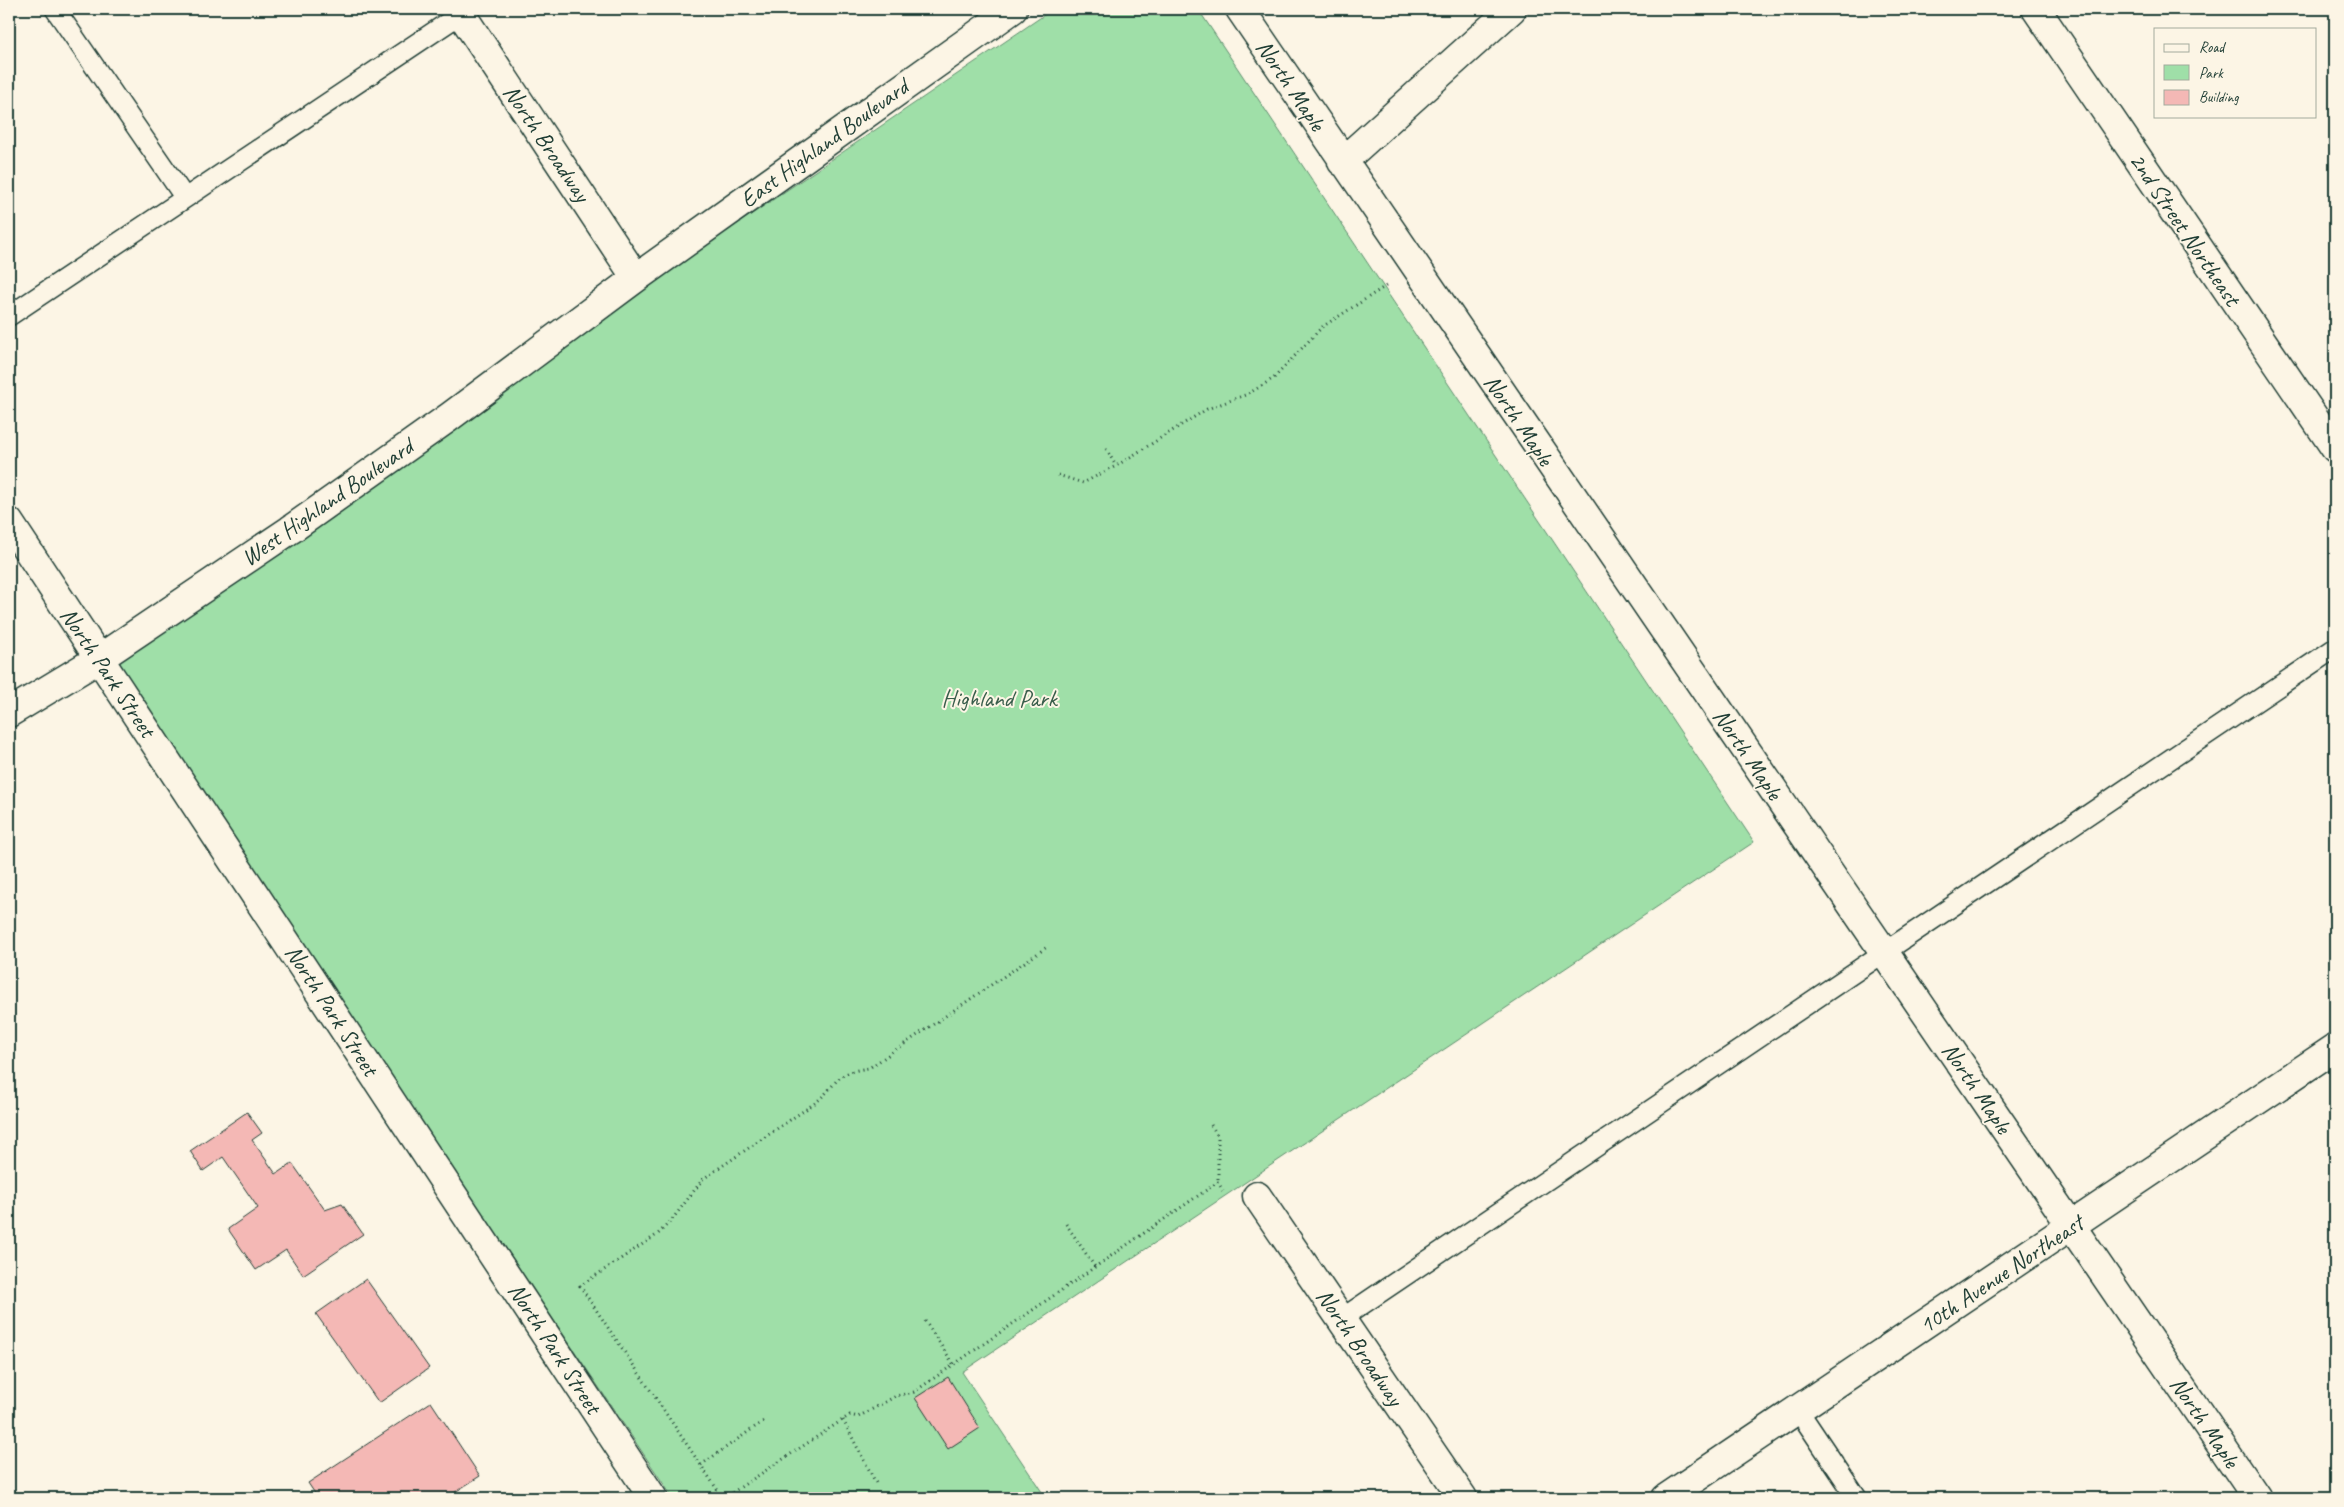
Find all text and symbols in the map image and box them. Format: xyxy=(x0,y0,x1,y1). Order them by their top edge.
legend xyxy=(2154,28,2316,118)
street label: North Maple xyxy=(1249,34,1334,138)
text: Road xyxy=(2199,38,2226,57)
text: Park xyxy=(2199,64,2224,83)
street label: East Highland Boulevard xyxy=(734,70,917,214)
street label: North Broadway xyxy=(497,79,598,209)
text: Building xyxy=(2199,88,2239,107)
street label: 2nd Street Northeast xyxy=(2123,147,2248,313)
street label: North Maple xyxy=(1477,369,1562,473)
street label: West Highland Boulevard xyxy=(235,429,422,573)
street label: North Park Street xyxy=(54,601,164,744)
park label: Highland Park xyxy=(942,683,1059,713)
street label: North Maple xyxy=(1706,703,1791,807)
street label: North Park Street xyxy=(279,939,387,1083)
street label: North Maple xyxy=(1935,1037,2020,1141)
street label: 10th Avenue Northeast xyxy=(1913,1206,2091,1340)
street label: North Park Street xyxy=(502,1277,610,1421)
street label: North Broadway xyxy=(1310,1283,1411,1413)
street label: North Maple xyxy=(2163,1371,2248,1475)

